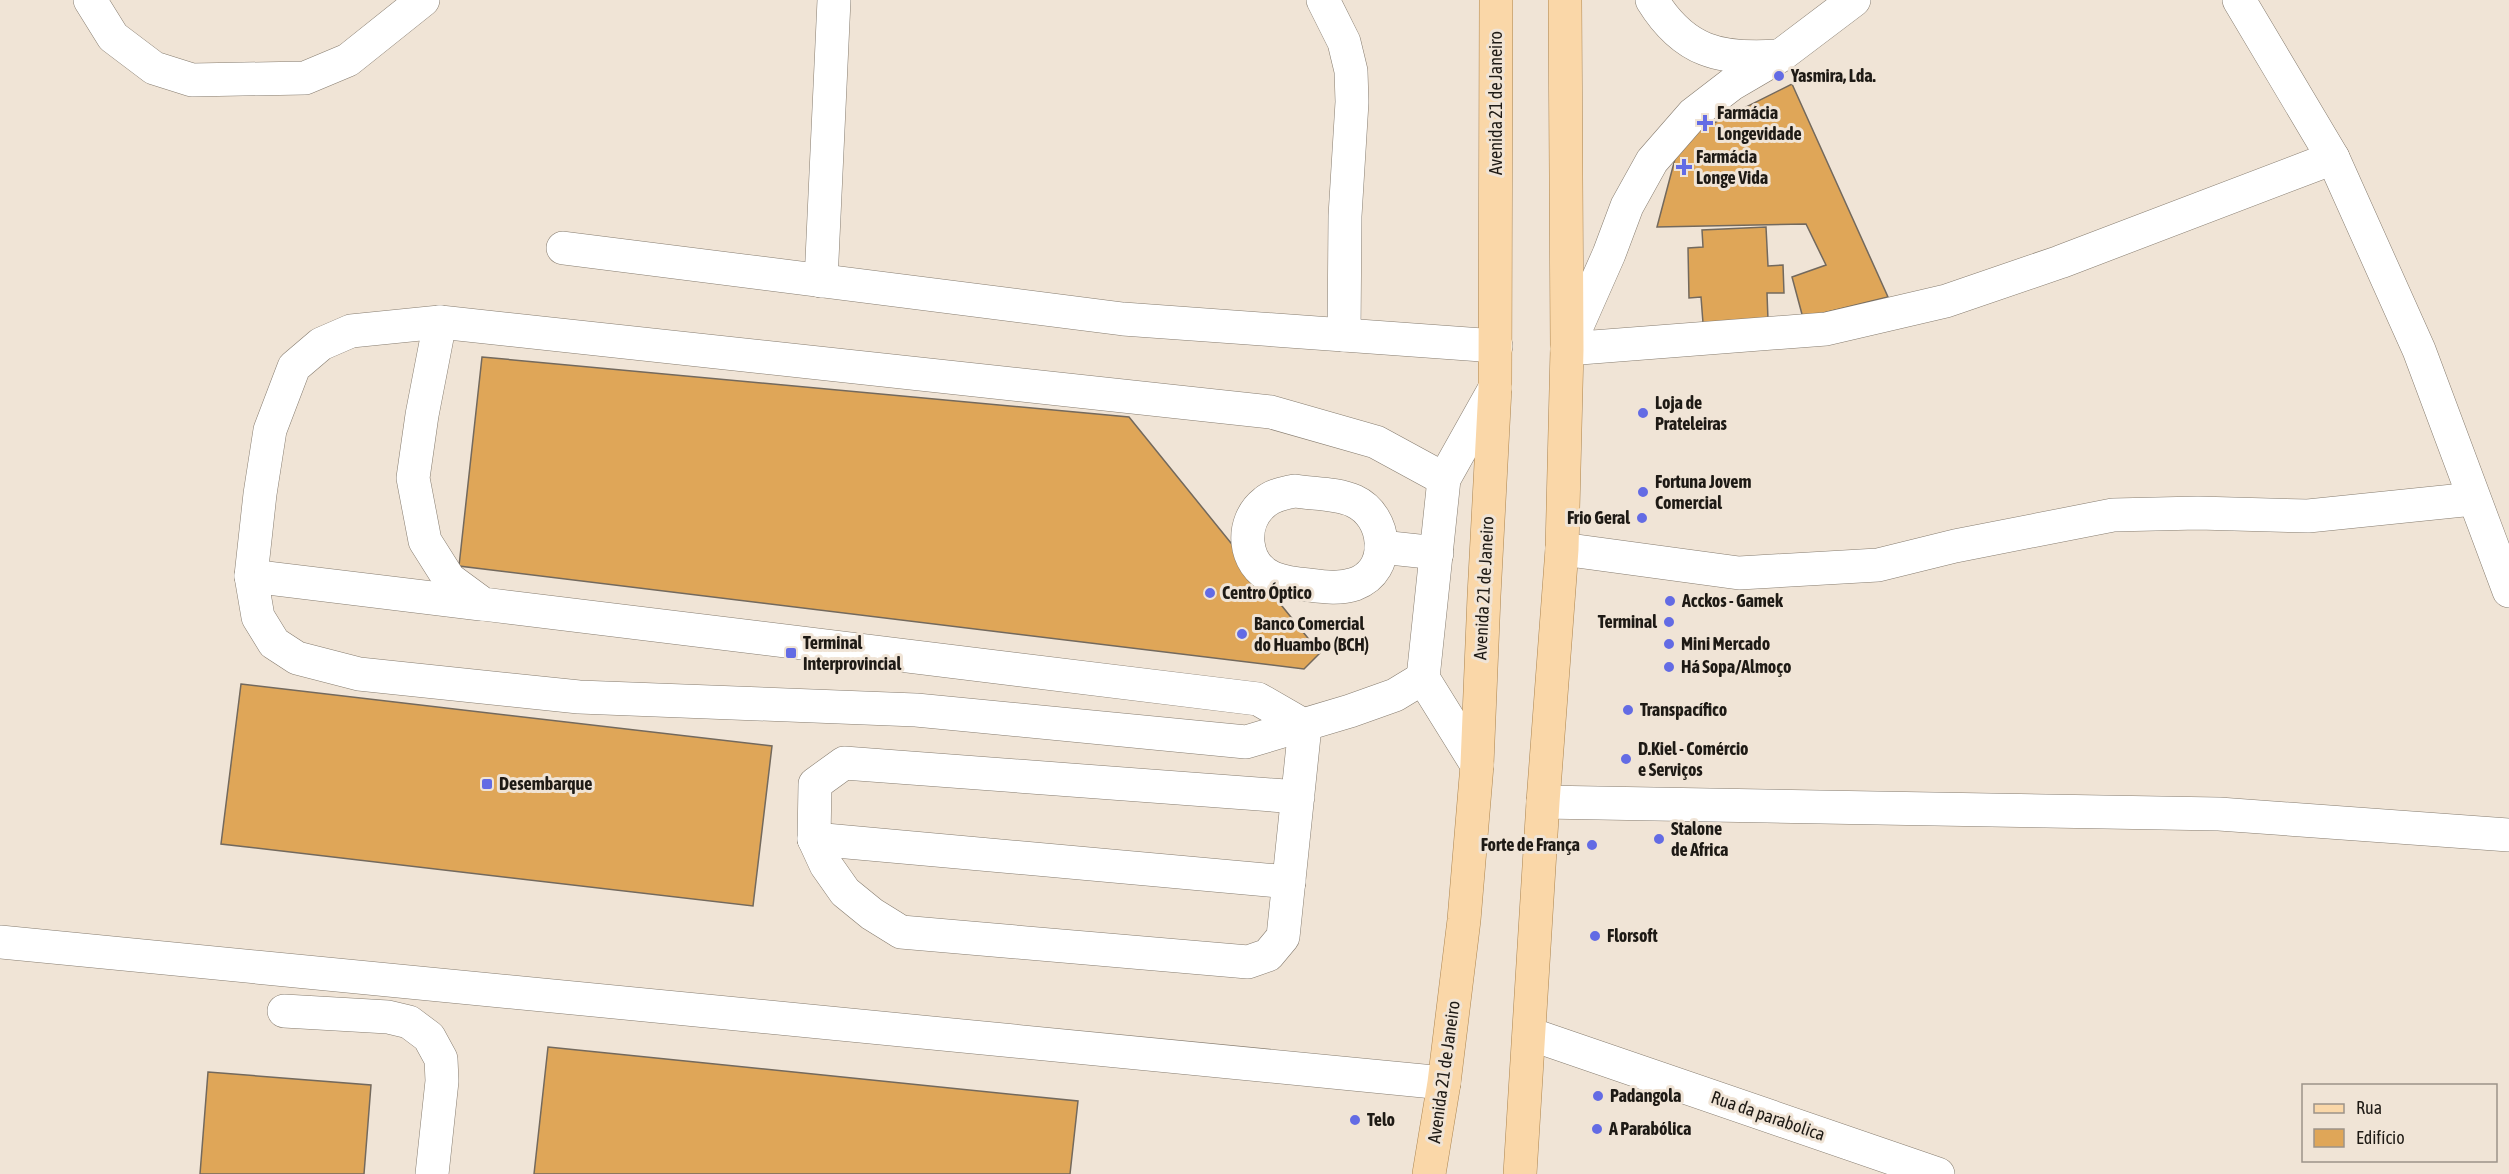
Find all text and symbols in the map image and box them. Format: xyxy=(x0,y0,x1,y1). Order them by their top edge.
street label: Avenida 21 de Janeiro xyxy=(1485,31,1506,175)
place label: Yasmira, Lda. xyxy=(1790,65,1876,86)
marker: Yasmira, Lda. xyxy=(1772,69,1786,83)
place label: Farmácia Longevidade xyxy=(1717,102,1802,144)
marker: Farmácia Longevidade xyxy=(1698,116,1712,130)
place label: Farmácia Longe Vida xyxy=(1696,146,1768,188)
marker: Farmácia Longe Vida xyxy=(1677,160,1691,174)
place label: Loja de Prateleiras xyxy=(1655,392,1728,434)
marker: Loja de Prateleiras xyxy=(1636,406,1650,420)
place label: Fortuna Jovem Comercial xyxy=(1655,471,1751,513)
marker: Fortuna Jovem Comercial xyxy=(1636,485,1650,499)
place label: Frio Geral xyxy=(1567,507,1630,528)
marker: Frio Geral xyxy=(1635,511,1649,525)
street label: Avenida 21 de Janeiro xyxy=(1469,516,1498,660)
place label: Centro Óptico xyxy=(1222,582,1312,603)
marker: Centro Óptico xyxy=(1203,586,1217,600)
place label: Acckos - Gamek xyxy=(1681,590,1784,611)
marker: Acckos - Gamek xyxy=(1663,594,1677,608)
place label: Terminal xyxy=(1598,611,1657,632)
place label: Banco Comercial do Huambo (BCH) xyxy=(1254,613,1369,655)
marker: Terminal xyxy=(1662,615,1676,629)
marker: Banco Comercial do Huambo (BCH) xyxy=(1235,627,1249,641)
place label: Terminal Interprovincial xyxy=(803,632,901,674)
place label: Mini Mercado xyxy=(1681,633,1770,654)
marker: Mini Mercado xyxy=(1662,637,1676,651)
marker: Terminal Interprovincial xyxy=(784,646,798,660)
place label: Há Sopa/Almoço xyxy=(1681,656,1791,677)
marker: Há Sopa/Almoço xyxy=(1662,660,1676,674)
place label: Transpacífico xyxy=(1640,699,1727,720)
marker: Transpacífico xyxy=(1621,703,1635,717)
place label: D.Kiel - Comércio e Serviços xyxy=(1638,738,1749,780)
marker: D.Kiel - Comércio e Serviços xyxy=(1619,752,1633,766)
place label: Desembarque xyxy=(499,773,592,794)
marker: Desembarque xyxy=(480,777,494,791)
place label: Stalone de Africa xyxy=(1671,818,1728,860)
marker: Stalone de Africa xyxy=(1652,832,1666,846)
place label: Forte de França xyxy=(1481,834,1580,855)
marker: Forte de França xyxy=(1585,838,1599,852)
place label: Florsoft xyxy=(1607,925,1658,946)
marker: Florsoft xyxy=(1588,929,1602,943)
street label: Avenida 21 de Janeiro xyxy=(1423,999,1464,1145)
legend xyxy=(2302,1084,2497,1162)
place label: Padangola xyxy=(1610,1085,1681,1106)
street label: Rua da parabolica xyxy=(1708,1086,1828,1145)
marker: Padangola xyxy=(1591,1089,1605,1103)
text: Rua xyxy=(2356,1097,2382,1118)
place label: Telo xyxy=(1367,1109,1395,1130)
marker: Telo xyxy=(1348,1113,1362,1127)
place label: A Parabólica xyxy=(1608,1118,1691,1139)
marker: A Parabólica xyxy=(1590,1122,1604,1136)
text: Edifício xyxy=(2356,1127,2405,1148)

